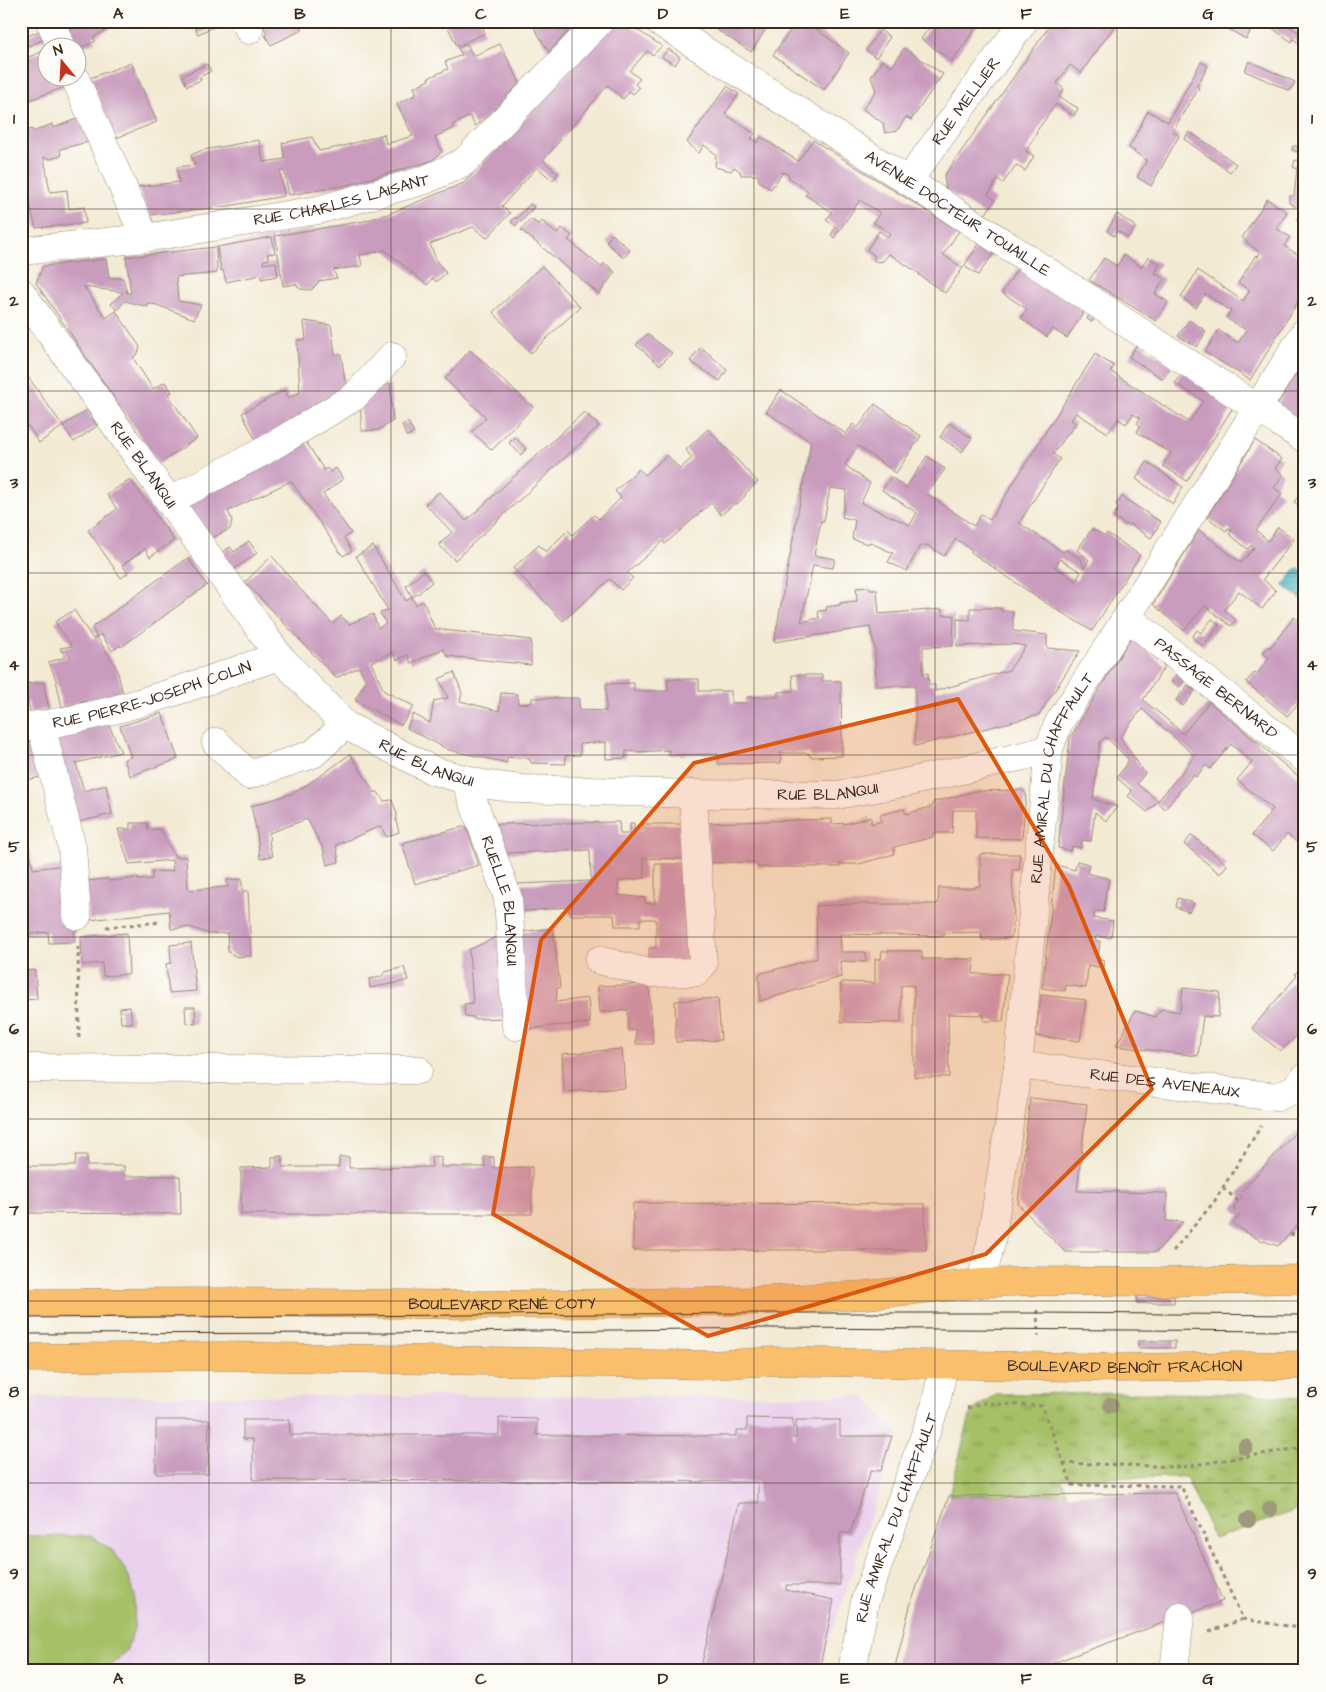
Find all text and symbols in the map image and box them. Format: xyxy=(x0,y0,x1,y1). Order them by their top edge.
text: A xyxy=(113,3,124,25)
text: B xyxy=(294,3,306,25)
text: C xyxy=(475,3,487,25)
text: D xyxy=(658,3,669,25)
text: E xyxy=(840,3,850,25)
text: F xyxy=(1020,3,1032,25)
text: G xyxy=(1202,3,1214,25)
north arrow xyxy=(38,38,88,88)
text: N xyxy=(51,40,66,61)
street label: RUE MELLIER xyxy=(927,52,1006,150)
text: 1 xyxy=(13,108,16,130)
text: 1 xyxy=(1311,108,1314,130)
street label: AVENUE DOCTEUR TOUAILLE xyxy=(860,145,1055,282)
street label: RUE CHARLES LAISANT xyxy=(252,168,432,231)
text: 2 xyxy=(8,290,19,312)
text: 2 xyxy=(1306,290,1317,312)
street label: RUE BLANQUI xyxy=(105,417,182,513)
text: 3 xyxy=(9,472,19,494)
text: 3 xyxy=(1307,472,1317,494)
street label: PASSAGE BERNARD xyxy=(1150,632,1283,744)
text: 4 xyxy=(9,654,20,676)
text: 4 xyxy=(1307,654,1318,676)
street label: RUE PIERRE-JOSEPH COLIN xyxy=(51,655,254,734)
street label: RUE AMIRAL DU CHAFFAULT xyxy=(1025,668,1099,885)
street label: RUE BLANQUI xyxy=(375,733,477,792)
street label: RUE BLANQUI xyxy=(777,777,880,806)
street label: RUELLE BLANQUI xyxy=(475,833,523,967)
text: 5 xyxy=(8,836,20,858)
text: 5 xyxy=(1306,836,1318,858)
text: 6 xyxy=(9,1018,19,1040)
text: 6 xyxy=(1307,1018,1317,1040)
street label: RUE DES AVENEAUX xyxy=(1089,1063,1242,1103)
text: 7 xyxy=(8,1199,19,1221)
text: 7 xyxy=(1306,1199,1317,1221)
street label: BOULEVARD RENÉ COTY xyxy=(408,1292,596,1316)
street label: BOULEVARD BENOÎT FRACHON xyxy=(1007,1355,1242,1379)
text: 8 xyxy=(9,1381,20,1403)
text: 8 xyxy=(1307,1381,1318,1403)
street label: RUE AMIRAL DU CHAFFAULT xyxy=(850,1410,943,1624)
text: 9 xyxy=(9,1563,19,1585)
text: 9 xyxy=(1307,1563,1317,1585)
text: A xyxy=(113,1668,124,1690)
text: B xyxy=(294,1668,306,1690)
text: C xyxy=(475,1668,487,1690)
text: D xyxy=(658,1668,669,1690)
text: E xyxy=(840,1668,850,1690)
text: F xyxy=(1020,1668,1032,1690)
text: G xyxy=(1202,1668,1214,1690)

